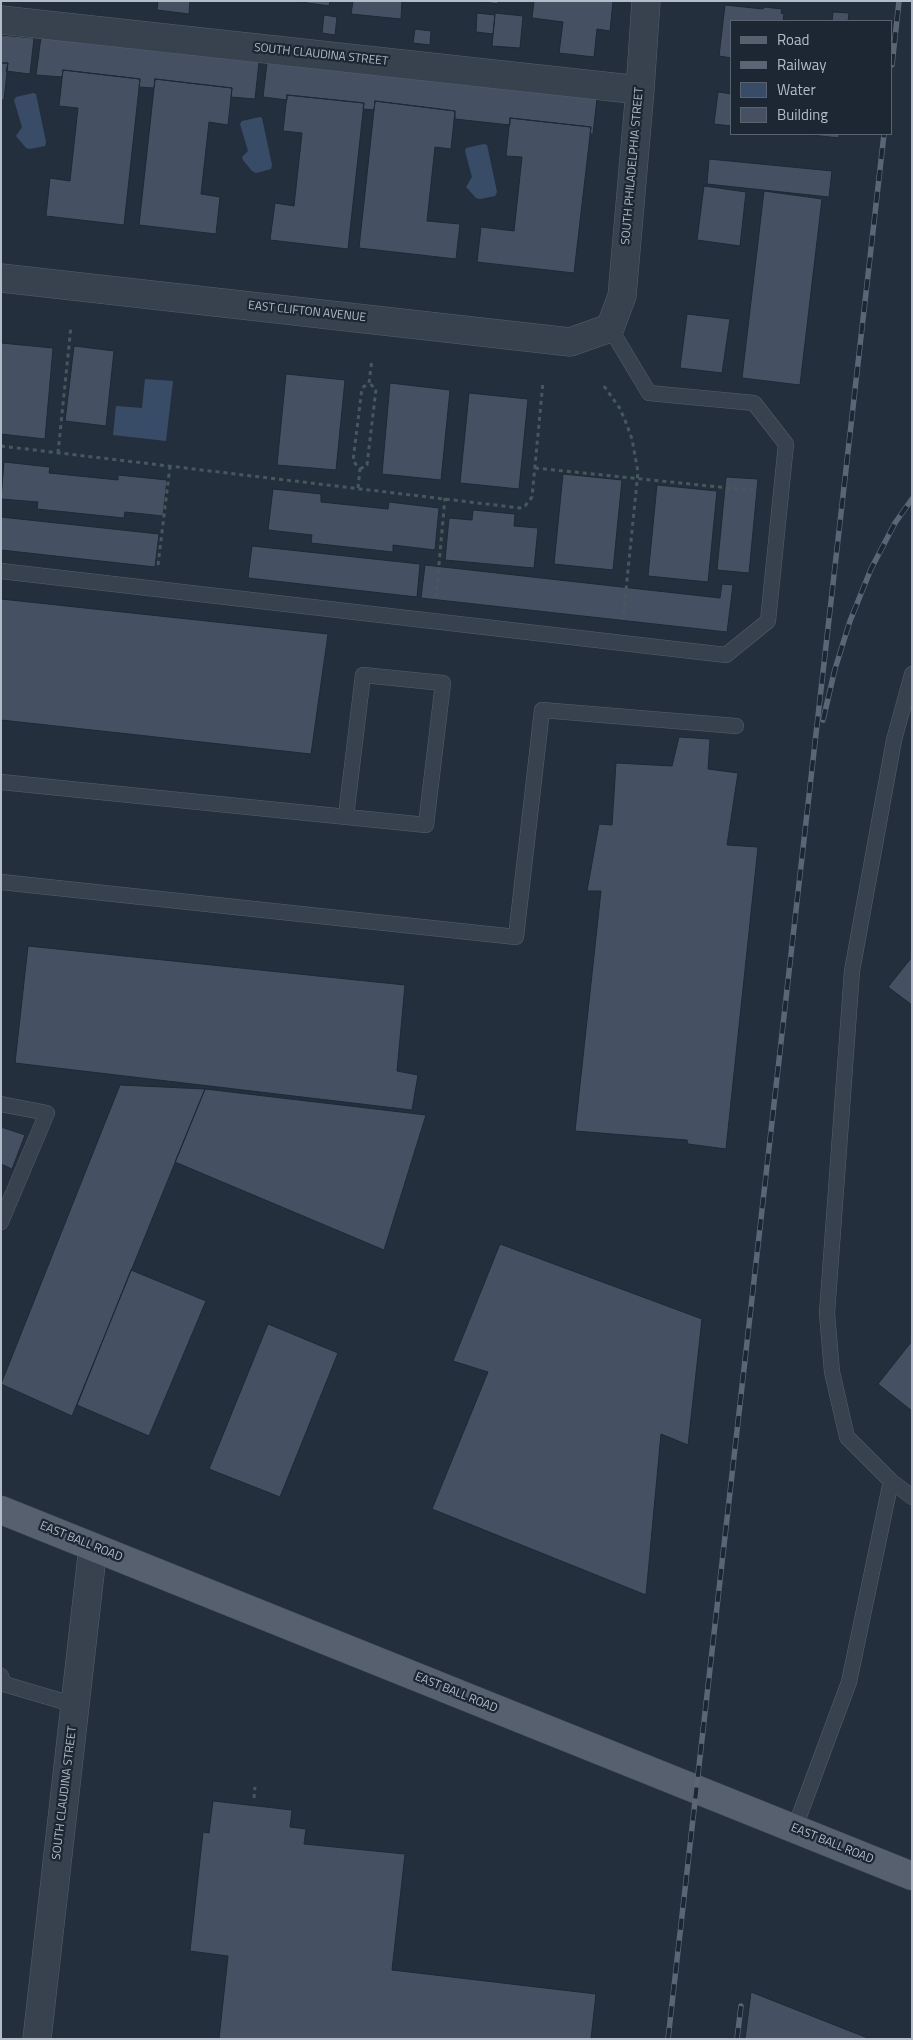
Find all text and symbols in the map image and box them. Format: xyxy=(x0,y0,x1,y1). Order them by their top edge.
legend xyxy=(730,20,893,135)
text: Road xyxy=(777,28,809,51)
street label: SOUTH CLAUDINA STREET xyxy=(253,41,389,69)
text: Railway xyxy=(777,53,827,76)
text: Water xyxy=(777,78,816,101)
street label: SOUTH PHILADELPHIA STREET xyxy=(619,87,647,245)
text: Building xyxy=(777,103,828,126)
street label: EAST CLIFTON AVENUE xyxy=(247,299,367,325)
street label: EAST BALL ROAD xyxy=(38,1519,124,1565)
street label: EAST BALL ROAD xyxy=(413,1670,499,1716)
street label: SOUTH CLAUDINA STREET xyxy=(50,1725,80,1861)
street label: EAST BALL ROAD xyxy=(789,1821,875,1867)

